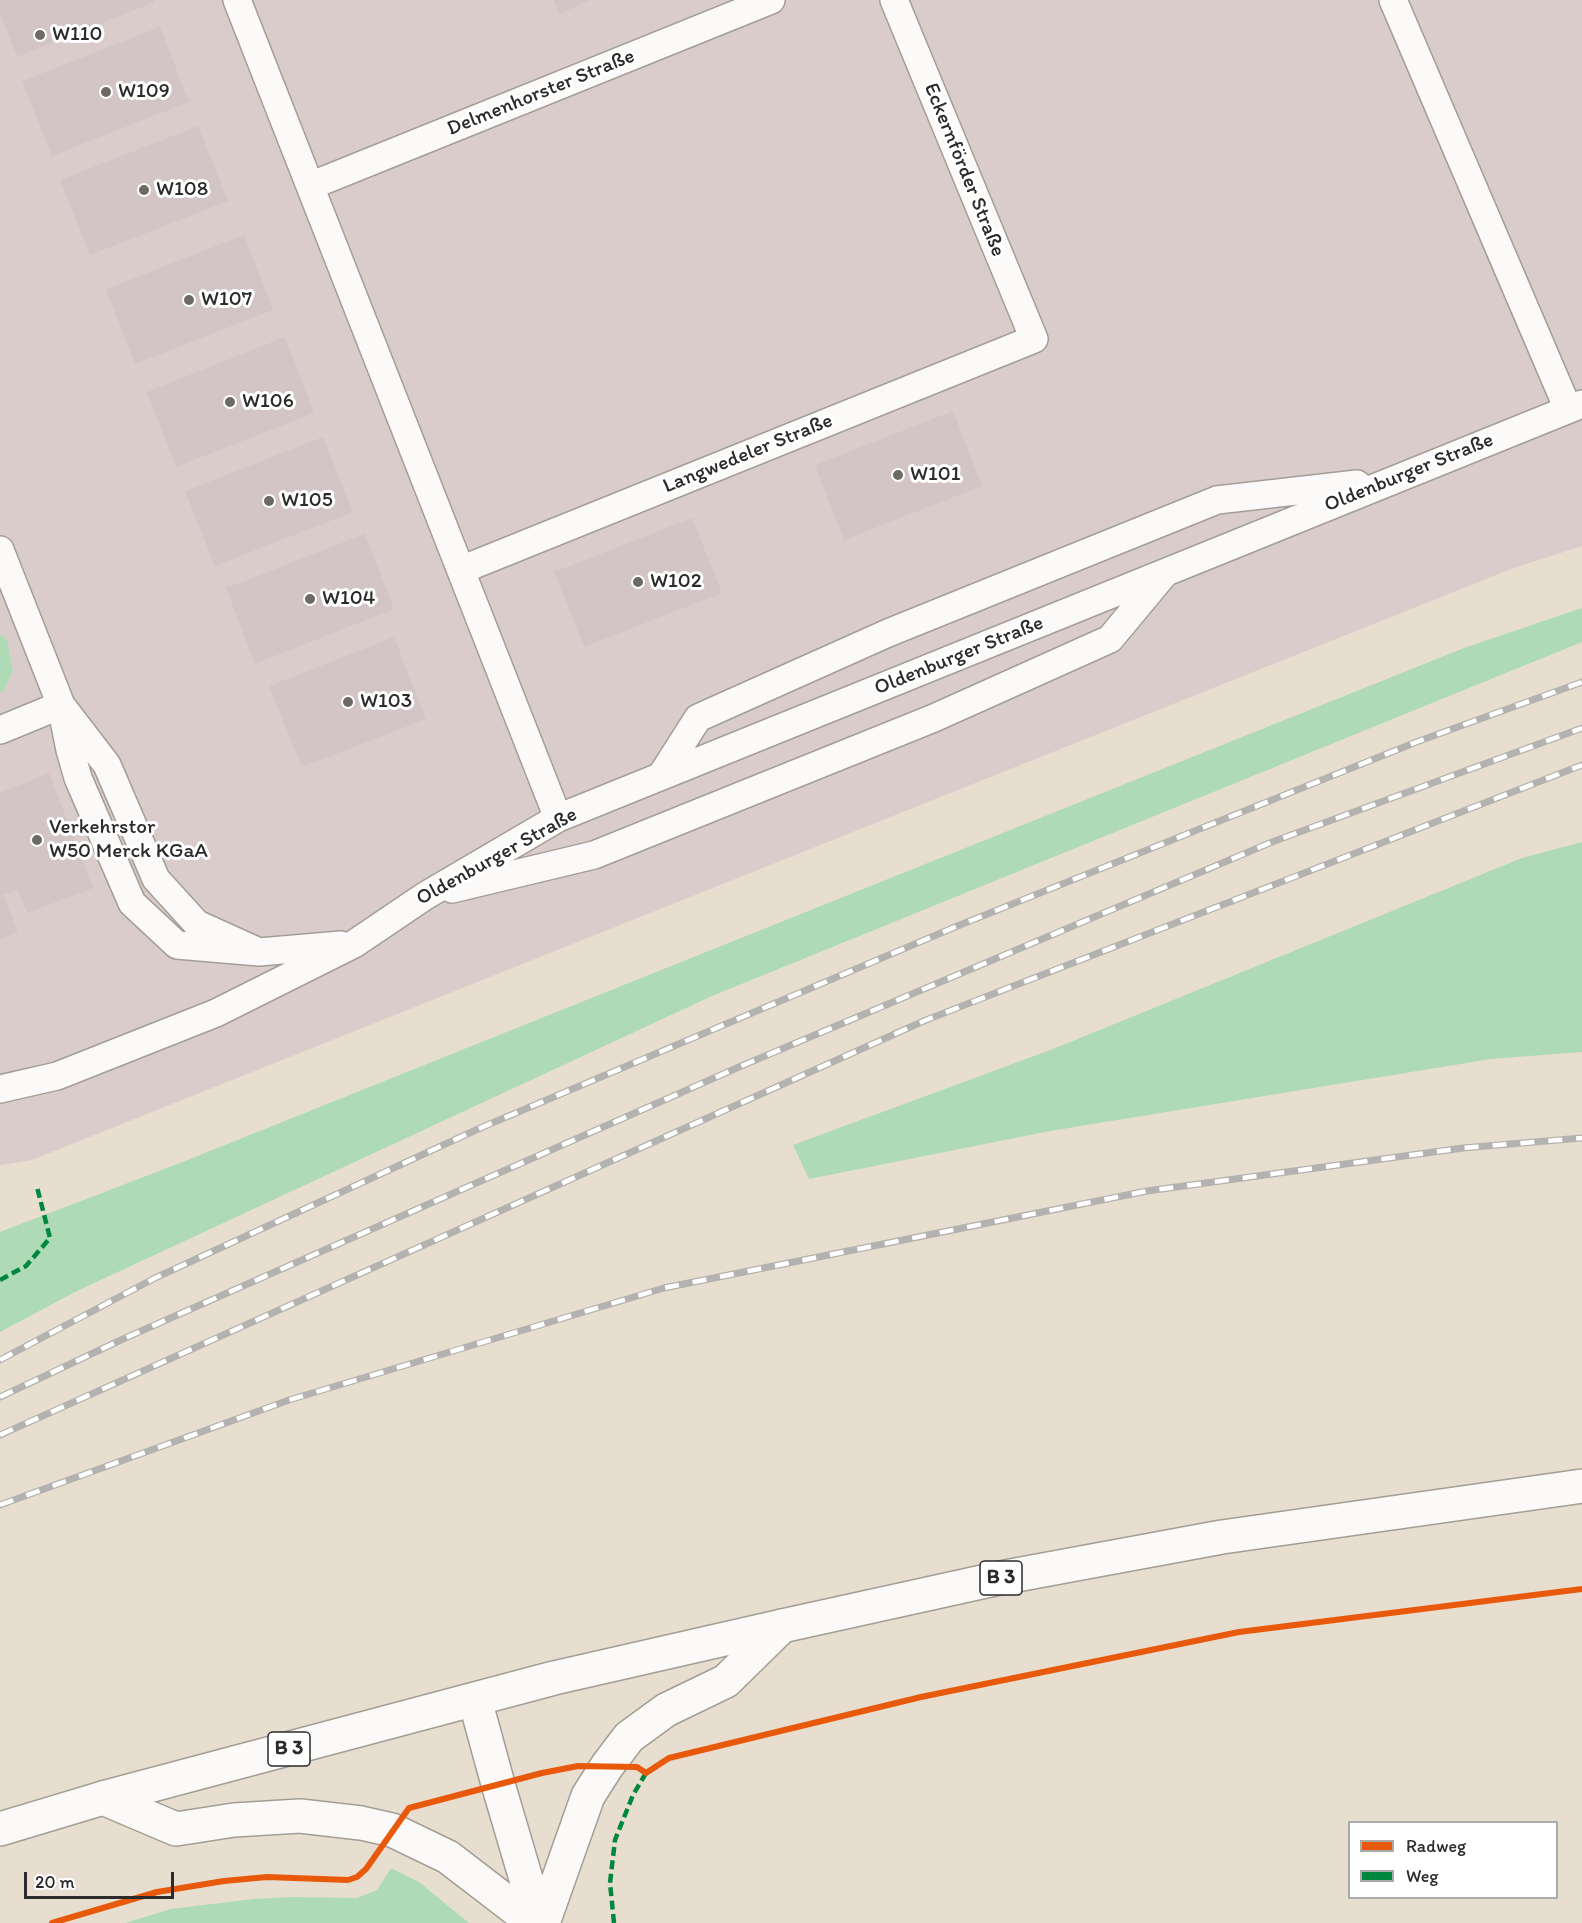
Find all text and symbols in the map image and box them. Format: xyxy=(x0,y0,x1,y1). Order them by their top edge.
place label: W110 xyxy=(52,22,102,48)
marker: W110 xyxy=(33,28,47,42)
street label: Delmenhorster Straße xyxy=(444,44,638,142)
place label: W109 xyxy=(118,79,170,105)
street label: Eckernförder Straße xyxy=(918,80,1010,260)
marker: W109 xyxy=(99,85,113,99)
place label: W108 xyxy=(156,177,208,203)
marker: W108 xyxy=(137,183,151,197)
place label: W107 xyxy=(201,287,252,313)
marker: W107 xyxy=(182,293,196,307)
place label: W106 xyxy=(242,389,294,415)
marker: W106 xyxy=(223,395,237,409)
street label: Langwedeler Straße xyxy=(660,409,836,499)
street label: Oldenburger Straße xyxy=(1321,428,1497,518)
place label: W101 xyxy=(910,462,960,488)
marker: W101 xyxy=(891,468,905,482)
place label: W105 xyxy=(281,488,333,514)
marker: W105 xyxy=(262,494,276,508)
place label: W102 xyxy=(650,569,702,595)
marker: W102 xyxy=(631,575,645,589)
place label: W104 xyxy=(322,586,375,612)
marker: W104 xyxy=(303,592,317,606)
street label: Oldenburger Straße xyxy=(871,611,1047,701)
place label: W103 xyxy=(360,689,412,715)
marker: W103 xyxy=(341,695,355,709)
street label: Oldenburger Straße xyxy=(412,802,582,912)
place label: Verkehrstor W50 Merck KGaA xyxy=(49,815,208,865)
marker: Verkehrstor W50 Merck KGaA xyxy=(30,833,44,847)
road number: B 3 xyxy=(980,1561,1022,1595)
road number: B 3 xyxy=(268,1732,310,1766)
legend xyxy=(1348,1821,1558,1899)
text: Radweg xyxy=(1406,1835,1466,1857)
scale bar xyxy=(27,1860,177,1898)
text: Weg xyxy=(1406,1865,1439,1887)
text: 20 m xyxy=(35,1871,75,1893)

